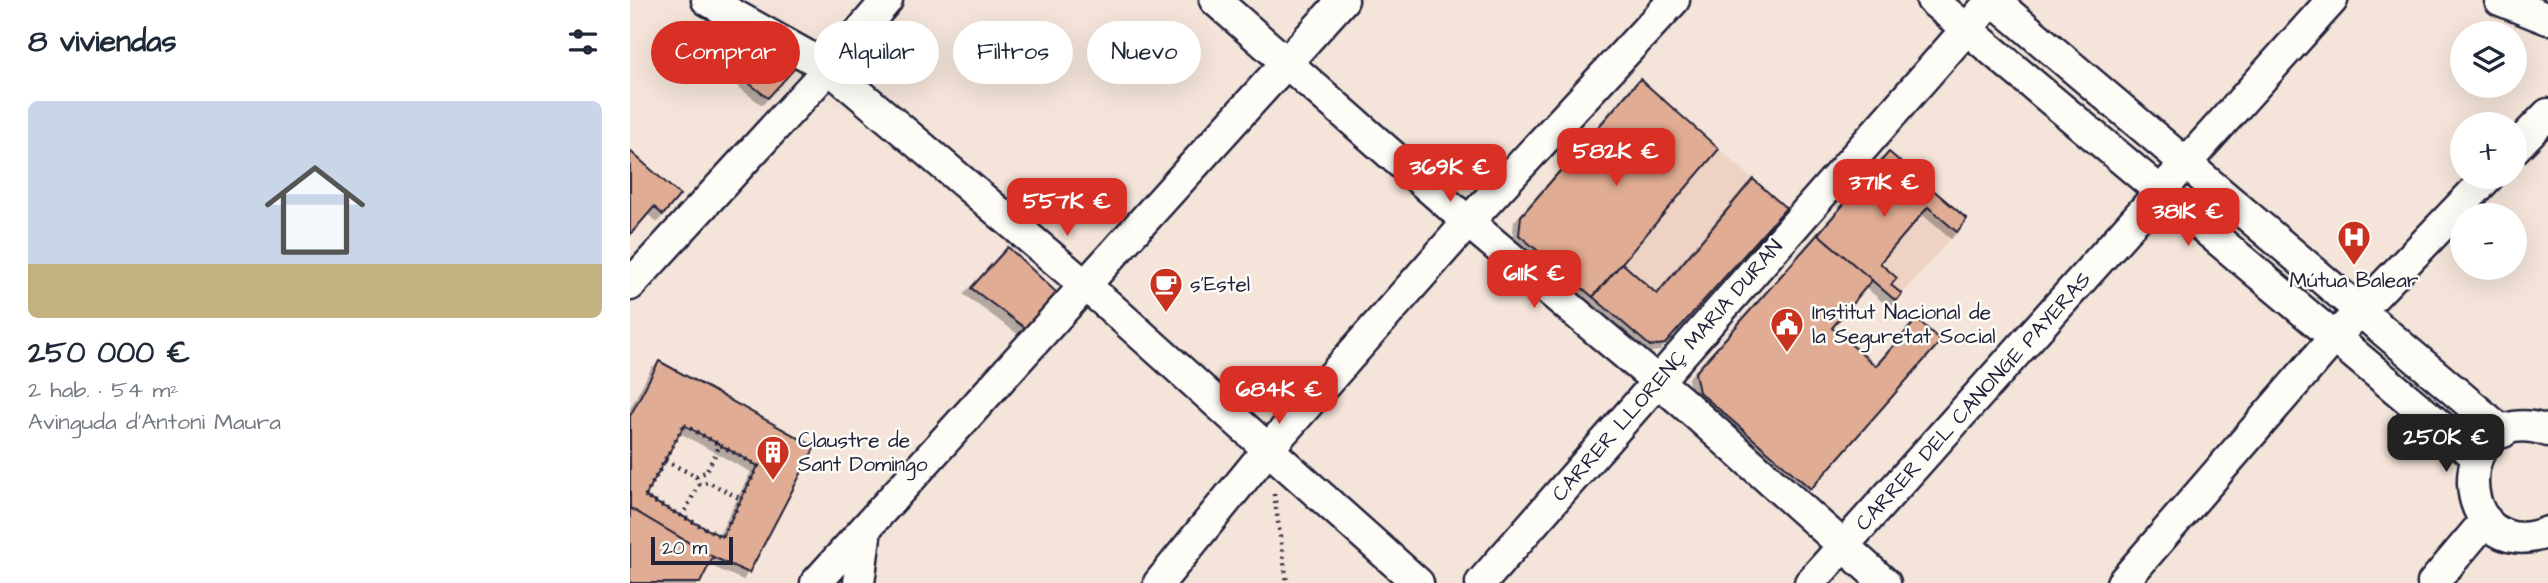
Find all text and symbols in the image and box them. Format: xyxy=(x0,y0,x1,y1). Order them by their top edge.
text: 8 viviendas xyxy=(28,21,177,63)
chip: Comprar xyxy=(651,21,800,84)
chip: Alquilar xyxy=(814,21,939,84)
chip: Filtros xyxy=(953,21,1073,84)
chip: Nuevo xyxy=(1087,21,1201,84)
map controls xyxy=(2450,21,2527,280)
button: layers xyxy=(2450,21,2527,98)
icon: filters xyxy=(564,23,602,61)
button: + xyxy=(2450,112,2527,189)
pin: 582K € xyxy=(1559,128,1673,188)
text: 582K € xyxy=(1573,135,1659,167)
pin: 369K € xyxy=(1393,144,1507,204)
icon: home xyxy=(252,147,378,273)
text: 369K € xyxy=(1410,151,1490,183)
pin: 371K € xyxy=(1827,160,1941,219)
text: 371K € xyxy=(1849,166,1919,198)
pin: 557K € xyxy=(1010,178,1124,238)
text: 557K € xyxy=(1023,185,1111,217)
pin: 381K € xyxy=(2131,188,2245,248)
text: 381K € xyxy=(2153,195,2223,227)
button: − xyxy=(2450,203,2527,280)
hospital icon: Mútua Balear xyxy=(2335,218,2373,267)
street label: CARRER LLORENÇ MARIA DURAN xyxy=(1545,233,1789,508)
pin: 611K € xyxy=(1477,250,1591,310)
text: 611K € xyxy=(1503,257,1565,289)
cafe icon: s'Estel xyxy=(1147,265,1185,314)
street label: CARRER DEL CANONGE PAYERAS xyxy=(1849,265,2098,537)
place label: Mútua Balear xyxy=(2290,266,2419,295)
place label: s'Estel xyxy=(1190,270,1250,299)
place label: Institut Nacional de la Seguretat Social xyxy=(1812,298,1996,353)
public building icon: Institut Nacional de la Seguretat Social xyxy=(1768,305,1806,354)
text: 250 000 € xyxy=(28,332,190,374)
pin: 684K € xyxy=(1222,366,1336,426)
text: 684K € xyxy=(1236,373,1322,405)
text: 2 hab. · 54 m² xyxy=(28,374,179,406)
text: Avinguda d'Antoni Maura xyxy=(28,406,281,438)
pin: 250K € xyxy=(2389,414,2503,474)
text: 250K € xyxy=(2403,421,2489,453)
place label: Claustre de Sant Domingo xyxy=(798,426,928,481)
building icon: Claustre de Sant Domingo xyxy=(754,433,792,482)
scale bar xyxy=(651,534,733,566)
text: 20 m xyxy=(662,535,707,562)

